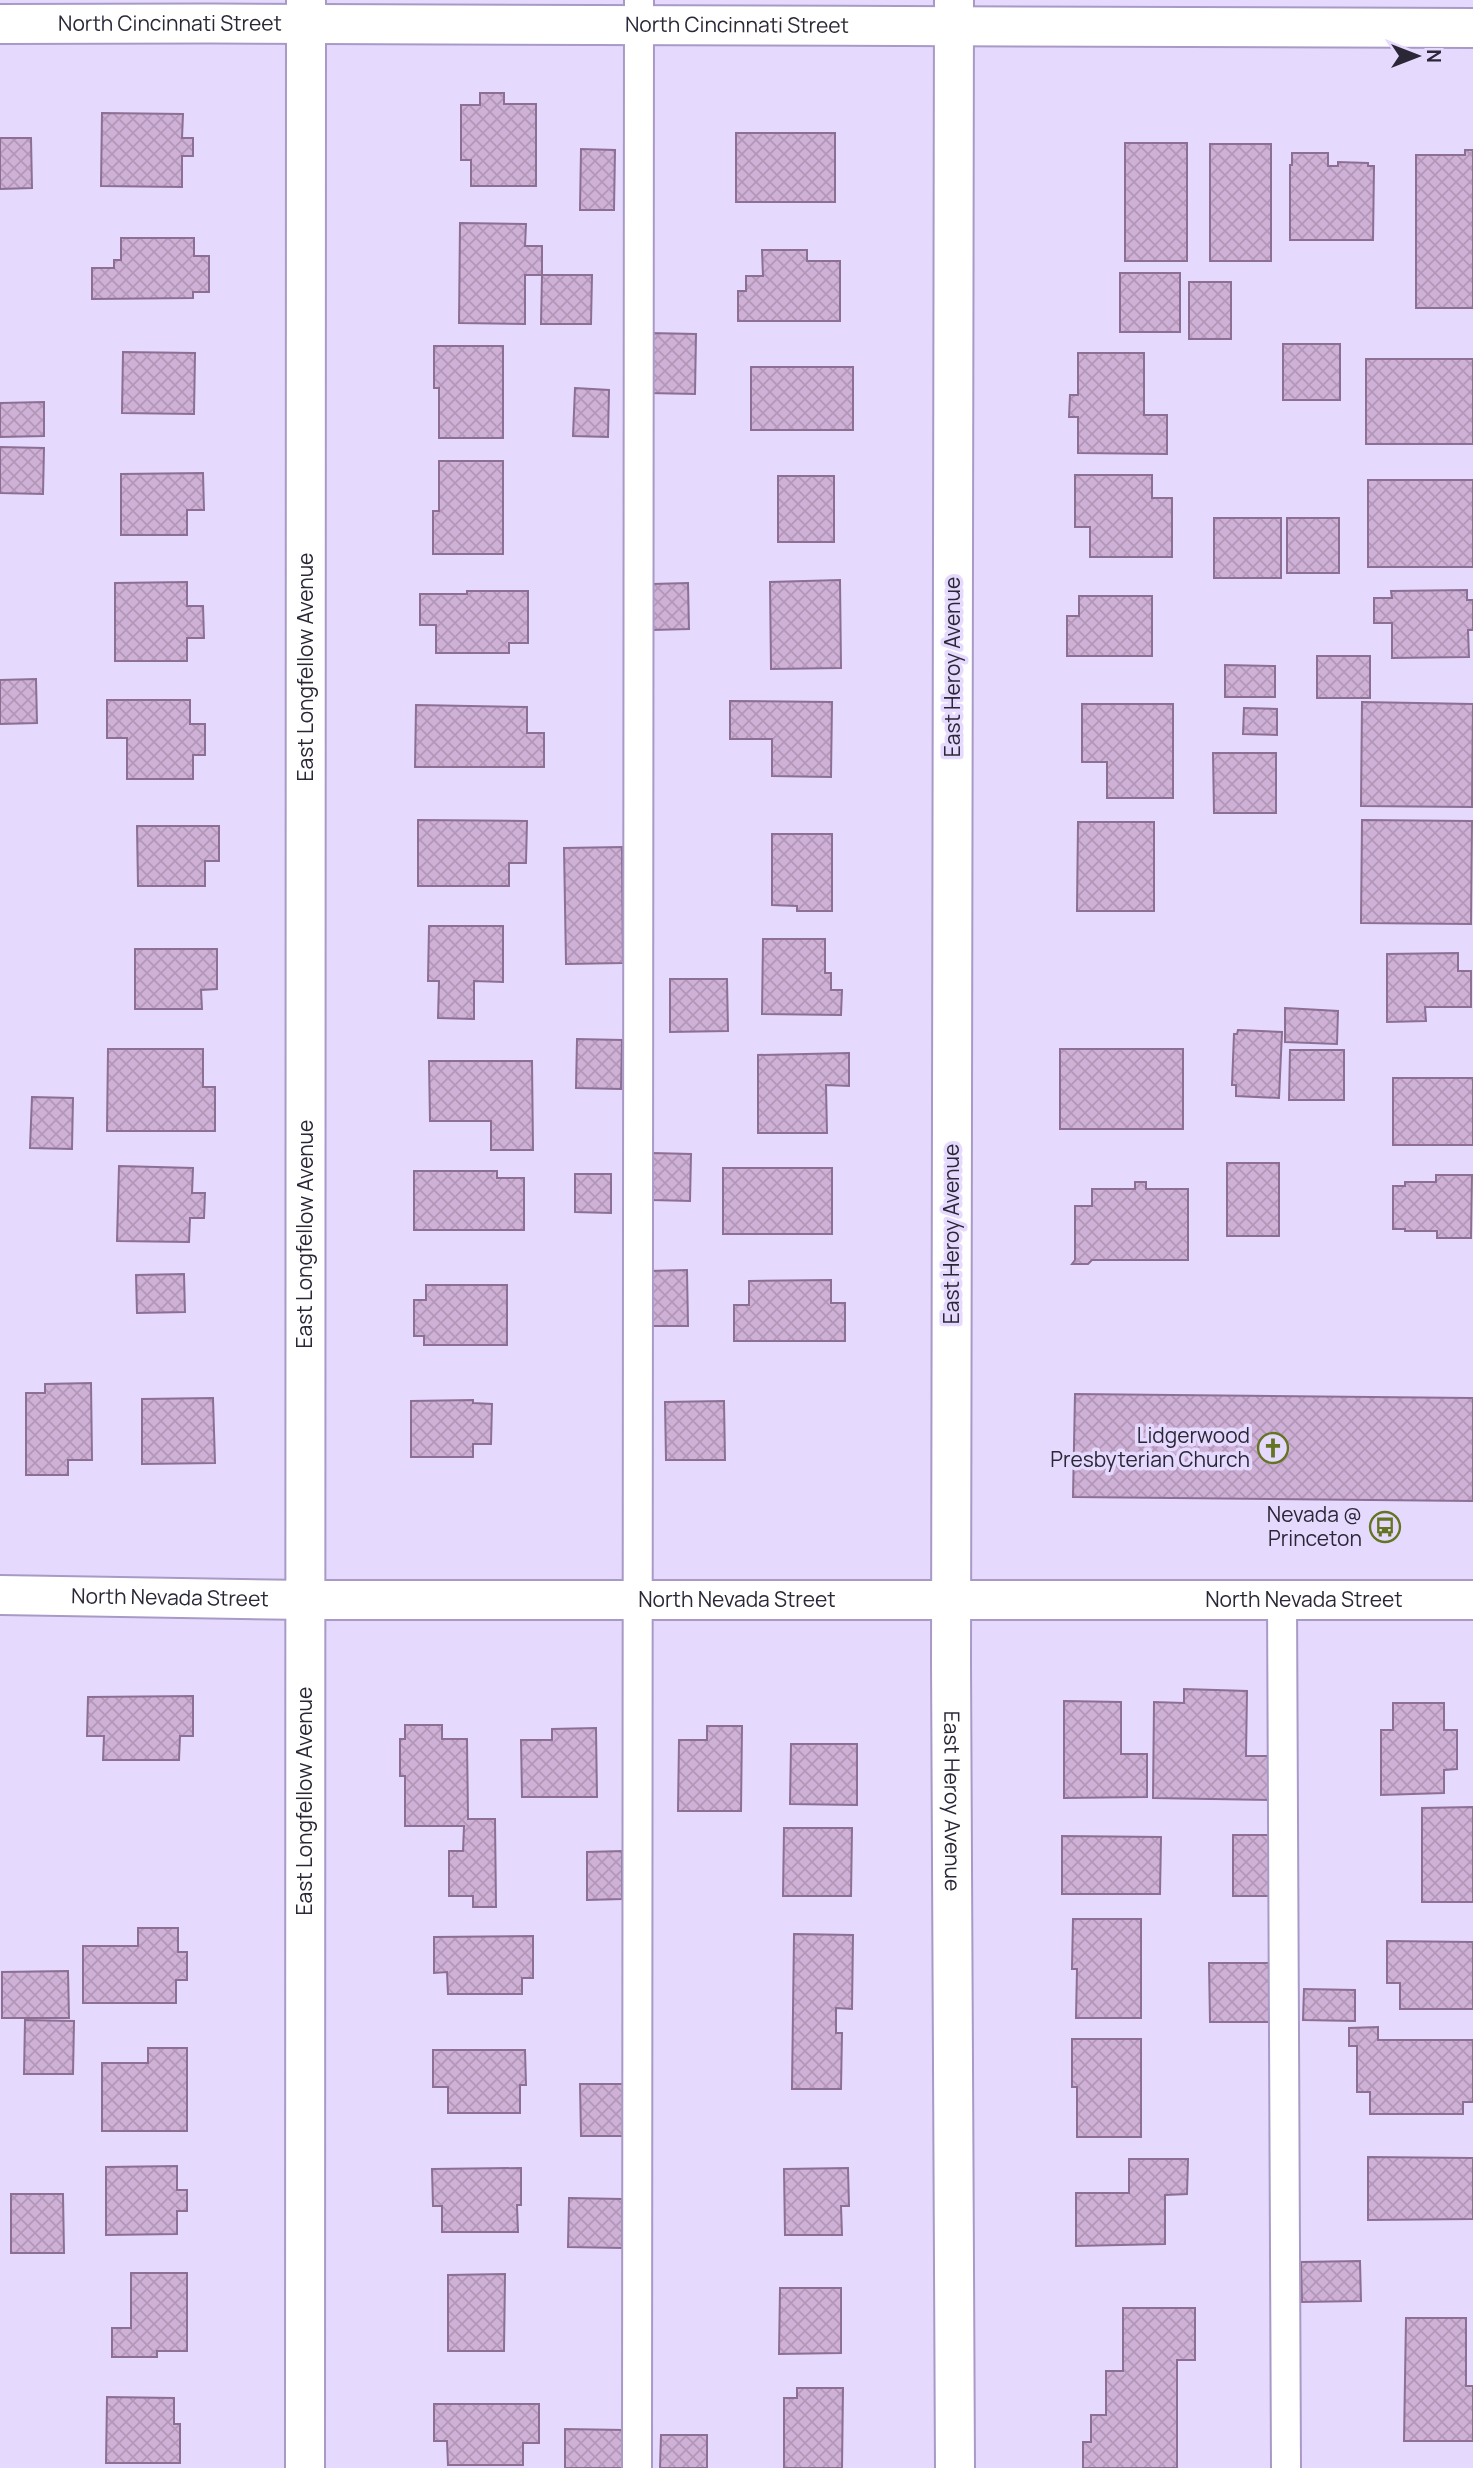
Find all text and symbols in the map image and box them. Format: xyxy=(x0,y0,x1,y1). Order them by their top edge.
street label: North Cincinnati Street xyxy=(58,9,282,37)
street label: North Cincinnati Street xyxy=(625,10,849,39)
north arrow xyxy=(1382,21,1452,91)
text: N xyxy=(1421,49,1447,63)
street label: East Longfellow Avenue xyxy=(291,553,319,781)
street label: East Heroy Avenue xyxy=(938,577,966,757)
street label: East Longfellow Avenue xyxy=(290,1120,319,1348)
street label: East Heroy Avenue xyxy=(937,1144,965,1324)
place label: Lidgerwood Presbyterian Church xyxy=(1050,1421,1250,1473)
church icon: Lidgerwood Presbyterian Church xyxy=(1256,1431,1290,1465)
place label: Nevada @ Princeton xyxy=(1267,1500,1362,1552)
bus stop icon: Nevada @ Princeton xyxy=(1368,1510,1402,1544)
street label: North Nevada Street xyxy=(71,1581,269,1612)
street label: North Nevada Street xyxy=(638,1585,836,1613)
street label: North Nevada Street xyxy=(1205,1585,1403,1613)
street label: East Longfellow Avenue xyxy=(290,1687,318,1915)
street label: East Heroy Avenue xyxy=(938,1711,967,1891)

